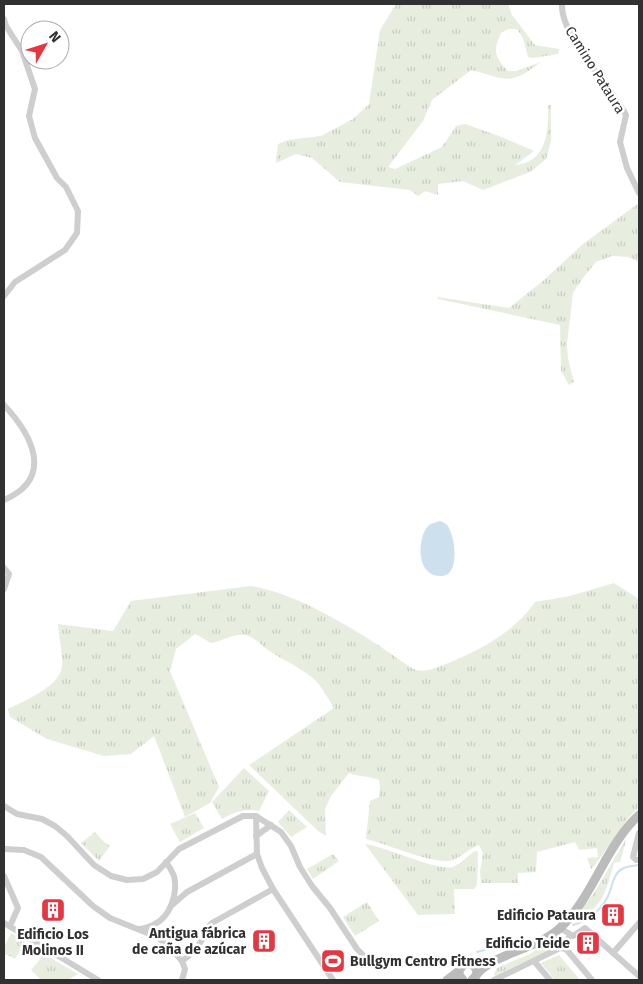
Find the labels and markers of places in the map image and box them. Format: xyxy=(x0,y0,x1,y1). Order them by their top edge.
building icon: Edificio Los Molinos II xyxy=(40,897,66,923)
building icon: Edificio Pataura xyxy=(600,902,626,928)
place label: Edificio Pataura xyxy=(497,907,596,924)
place label: Antigua fábrica de caña de azúcar xyxy=(132,925,246,958)
place label: Edificio Los Molinos II xyxy=(17,926,89,959)
building icon: Antigua fábrica de caña de azúcar xyxy=(251,928,277,954)
building icon: Edificio Teide xyxy=(575,930,601,956)
place label: Edificio Teide xyxy=(485,935,570,952)
sports icon: Bullgym Centro Fitness xyxy=(320,948,346,974)
place label: Bullgym Centro Fitness xyxy=(350,953,496,970)

